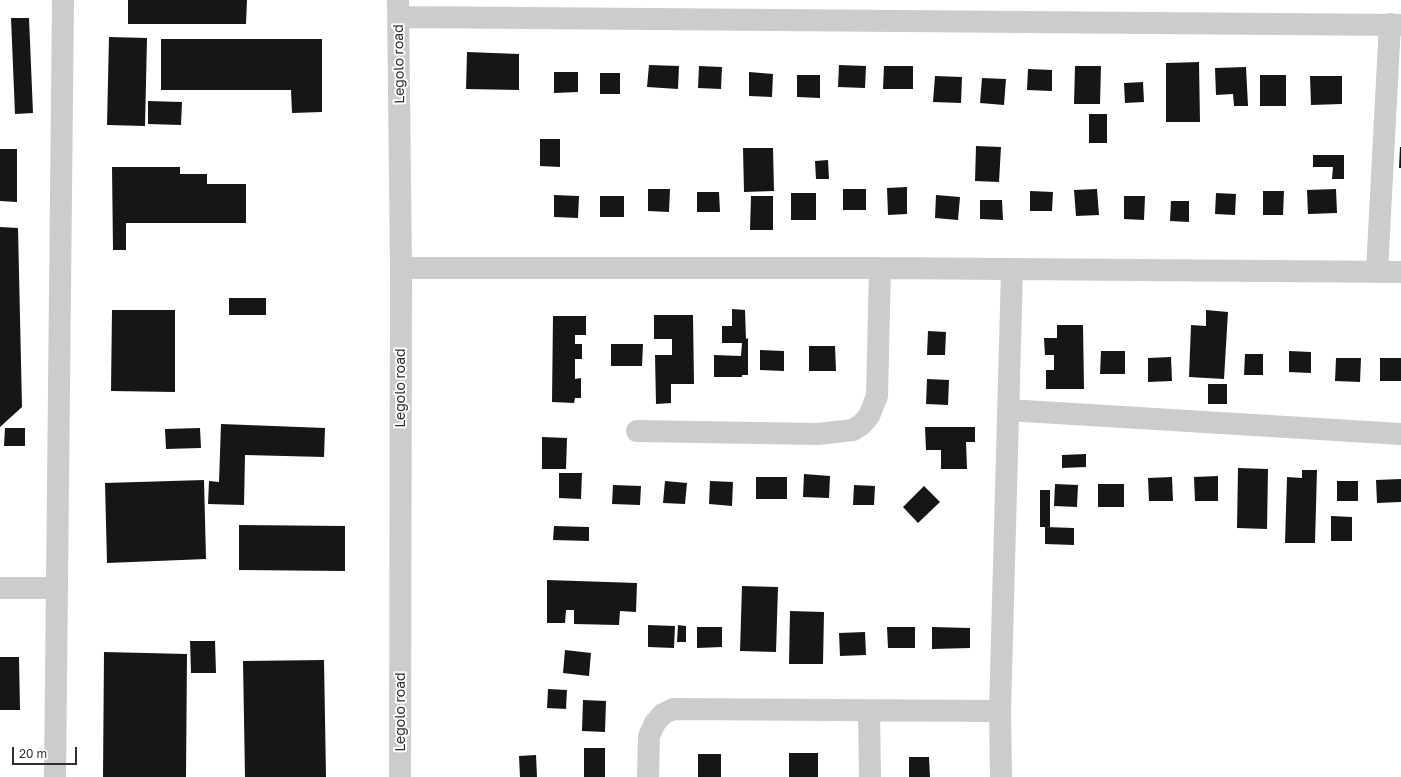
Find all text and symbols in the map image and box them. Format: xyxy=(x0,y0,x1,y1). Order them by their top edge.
street label: Legolo road xyxy=(390,24,408,104)
street label: Legolo road xyxy=(393,348,409,428)
street label: Legolo road xyxy=(393,672,409,752)
scale bar xyxy=(14,739,79,765)
text: 20 m xyxy=(19,746,47,761)

